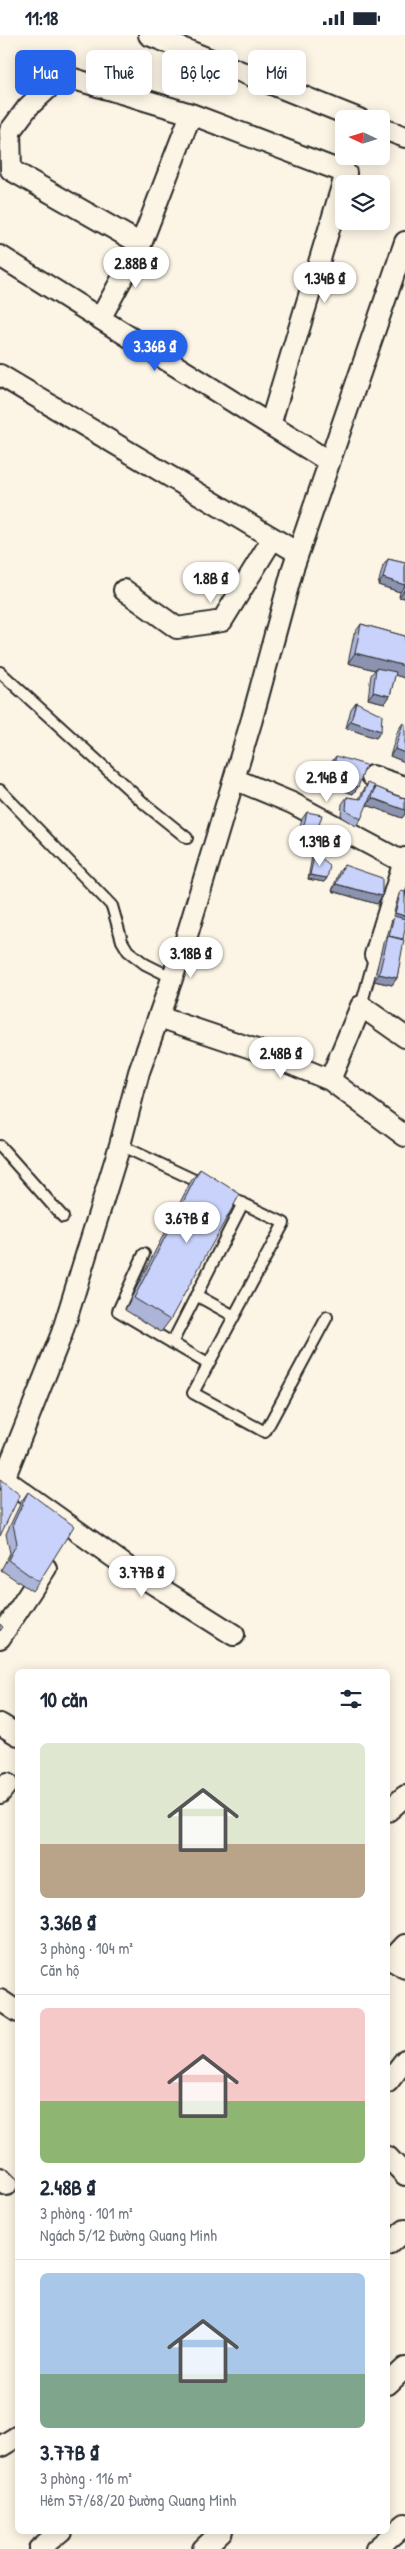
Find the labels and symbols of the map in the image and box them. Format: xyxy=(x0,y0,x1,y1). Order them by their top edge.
north arrow xyxy=(335,110,390,165)
pin: 2.88B ₫ xyxy=(90,247,182,289)
pin: 1.34B ₫ xyxy=(279,261,371,304)
pin: 3.36B ₫ xyxy=(109,329,201,372)
pin: 1.8B ₫ xyxy=(170,561,252,604)
pin: 2.14B ₫ xyxy=(281,761,373,803)
pin: 1.39B ₫ xyxy=(274,825,366,867)
pin: 3.18B ₫ xyxy=(145,937,237,979)
pin: 2.48B ₫ xyxy=(235,1037,327,1079)
pin: 3.67B ₫ xyxy=(141,1201,233,1244)
pin: 3.77B ₫ xyxy=(96,1555,188,1598)

